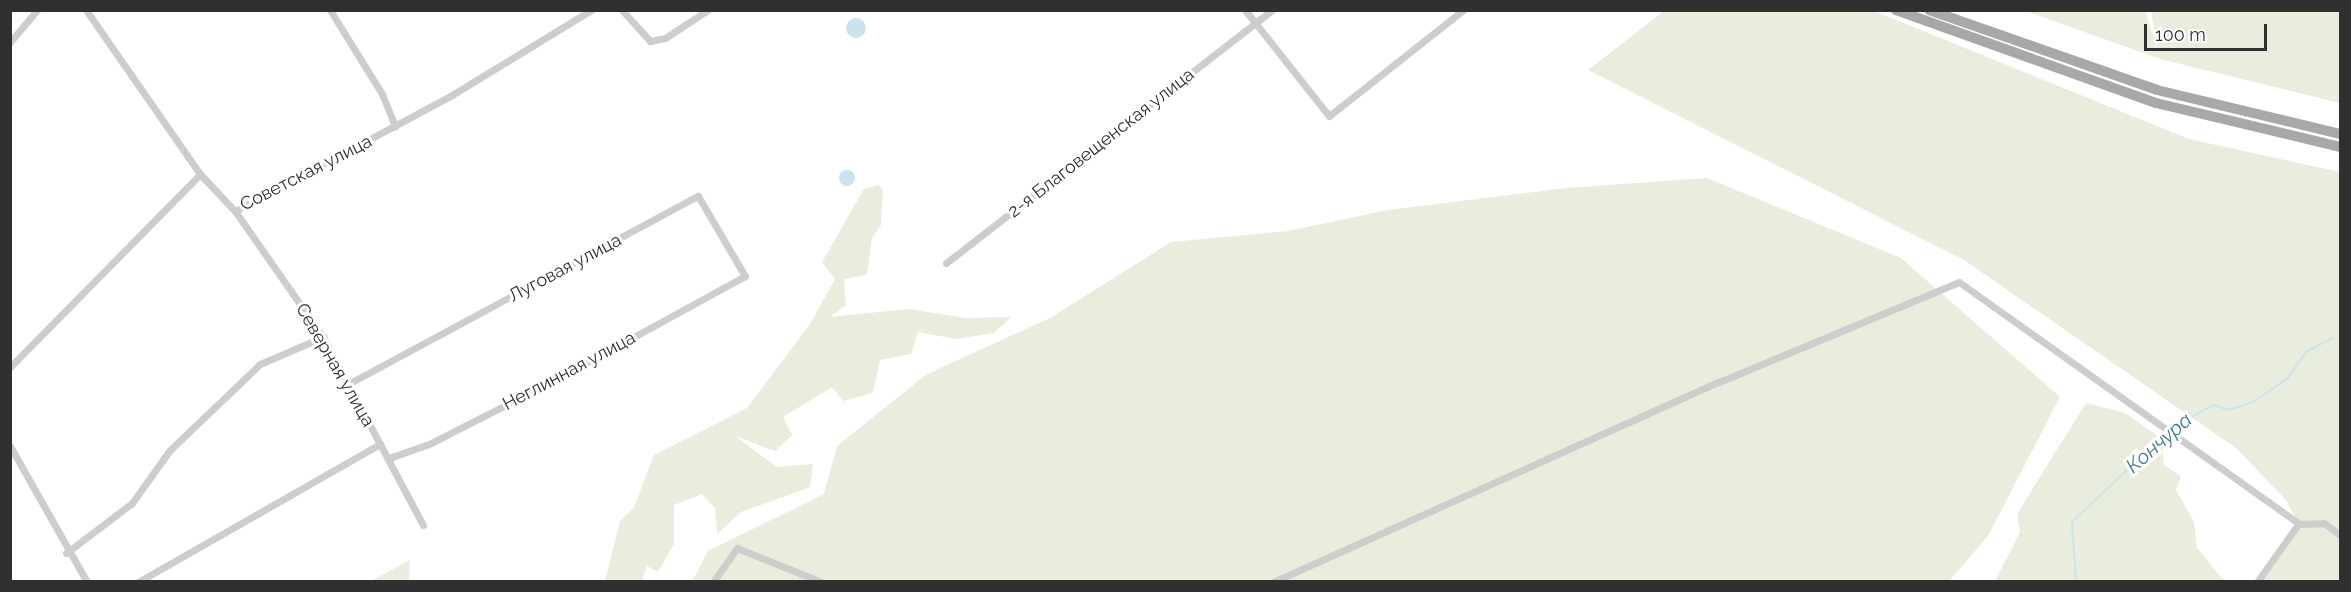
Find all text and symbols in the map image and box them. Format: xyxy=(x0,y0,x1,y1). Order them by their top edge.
scale bar xyxy=(2147,12,2270,50)
text: 100 m xyxy=(2155,24,2206,45)
street label: 2-я Благовещенская улица xyxy=(1003,64,1199,222)
street label: Советская улица xyxy=(236,130,376,216)
street label: Луговая улица xyxy=(505,229,625,307)
street label: Северная улица xyxy=(291,299,379,431)
street label: Неглинная улица xyxy=(499,327,639,415)
water label: Кончура xyxy=(2121,408,2197,478)

